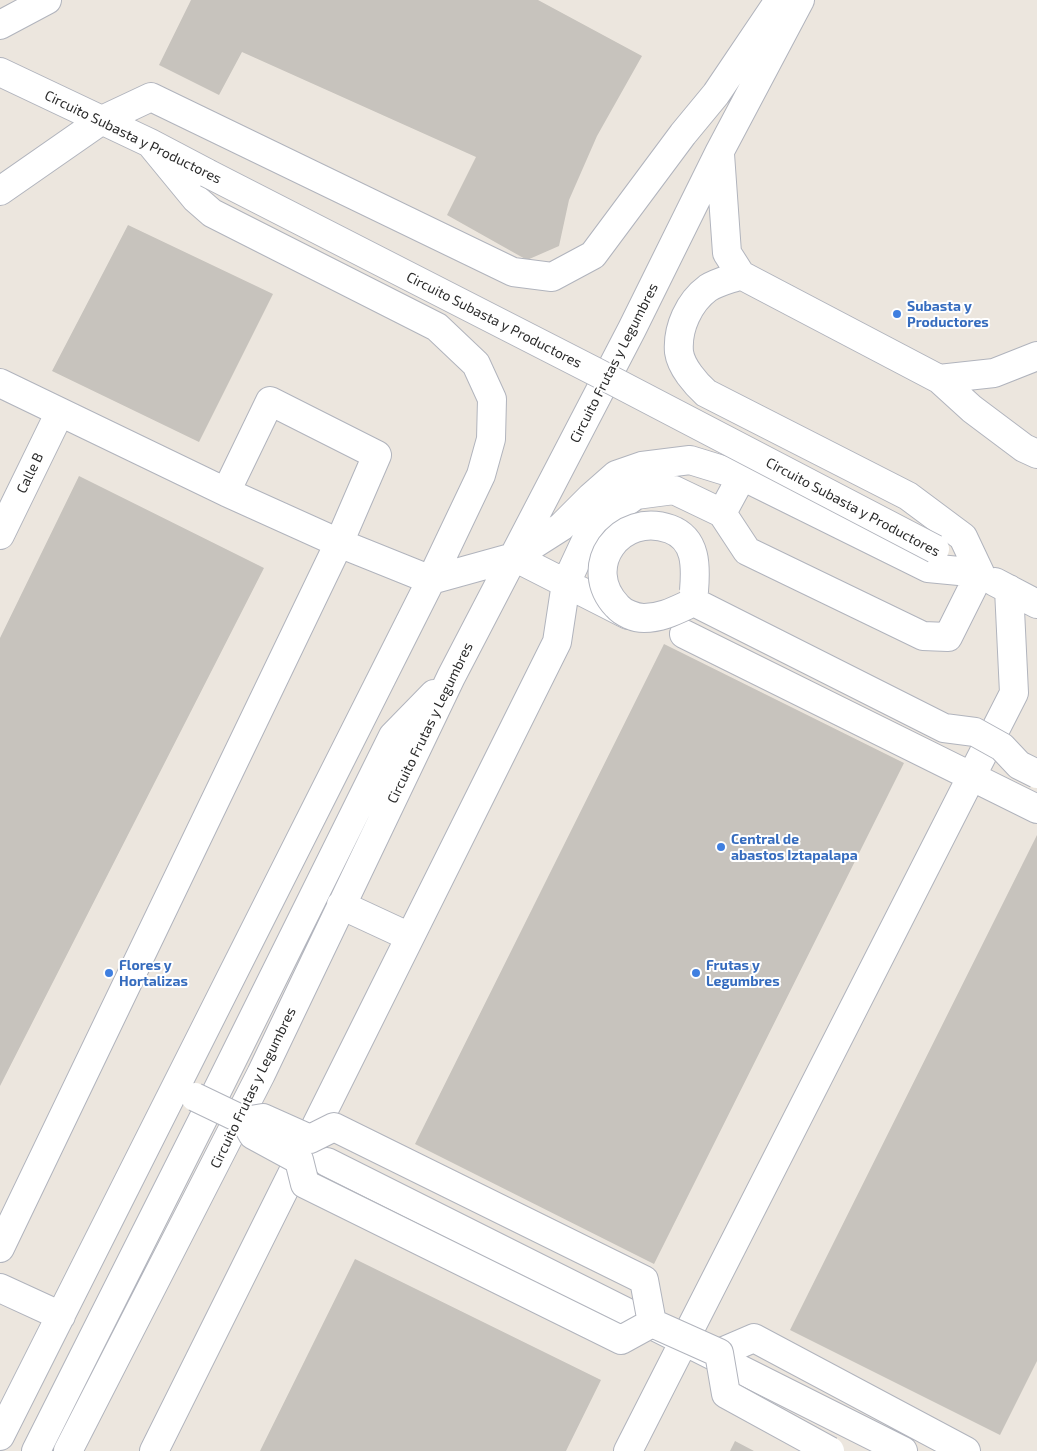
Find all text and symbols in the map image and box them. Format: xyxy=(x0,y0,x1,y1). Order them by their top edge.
street label: Circuito Subasta y Productores xyxy=(42,87,224,187)
street label: Circuito Subasta y Productores xyxy=(403,268,585,372)
street label: Circuito Frutas y Legumbres xyxy=(566,280,662,446)
place label: Subasta y Productores xyxy=(907,298,989,331)
marker: Subasta y Productores xyxy=(891,308,903,320)
street label: Calle B xyxy=(13,450,47,496)
street label: Circuito Subasta y Productores xyxy=(763,454,943,560)
street label: Circuito Frutas y Legumbres xyxy=(384,640,476,806)
place label: Central de abastos Iztapalapa xyxy=(731,831,858,864)
marker: Central de abastos Iztapalapa xyxy=(715,841,727,853)
place label: Flores y Hortalizas xyxy=(119,957,188,990)
place label: Frutas y Legumbres xyxy=(706,957,780,990)
marker: Flores y Hortalizas xyxy=(103,967,115,979)
marker: Frutas y Legumbres xyxy=(690,967,702,979)
street label: Circuito Frutas y Legumbres xyxy=(207,1005,299,1171)

